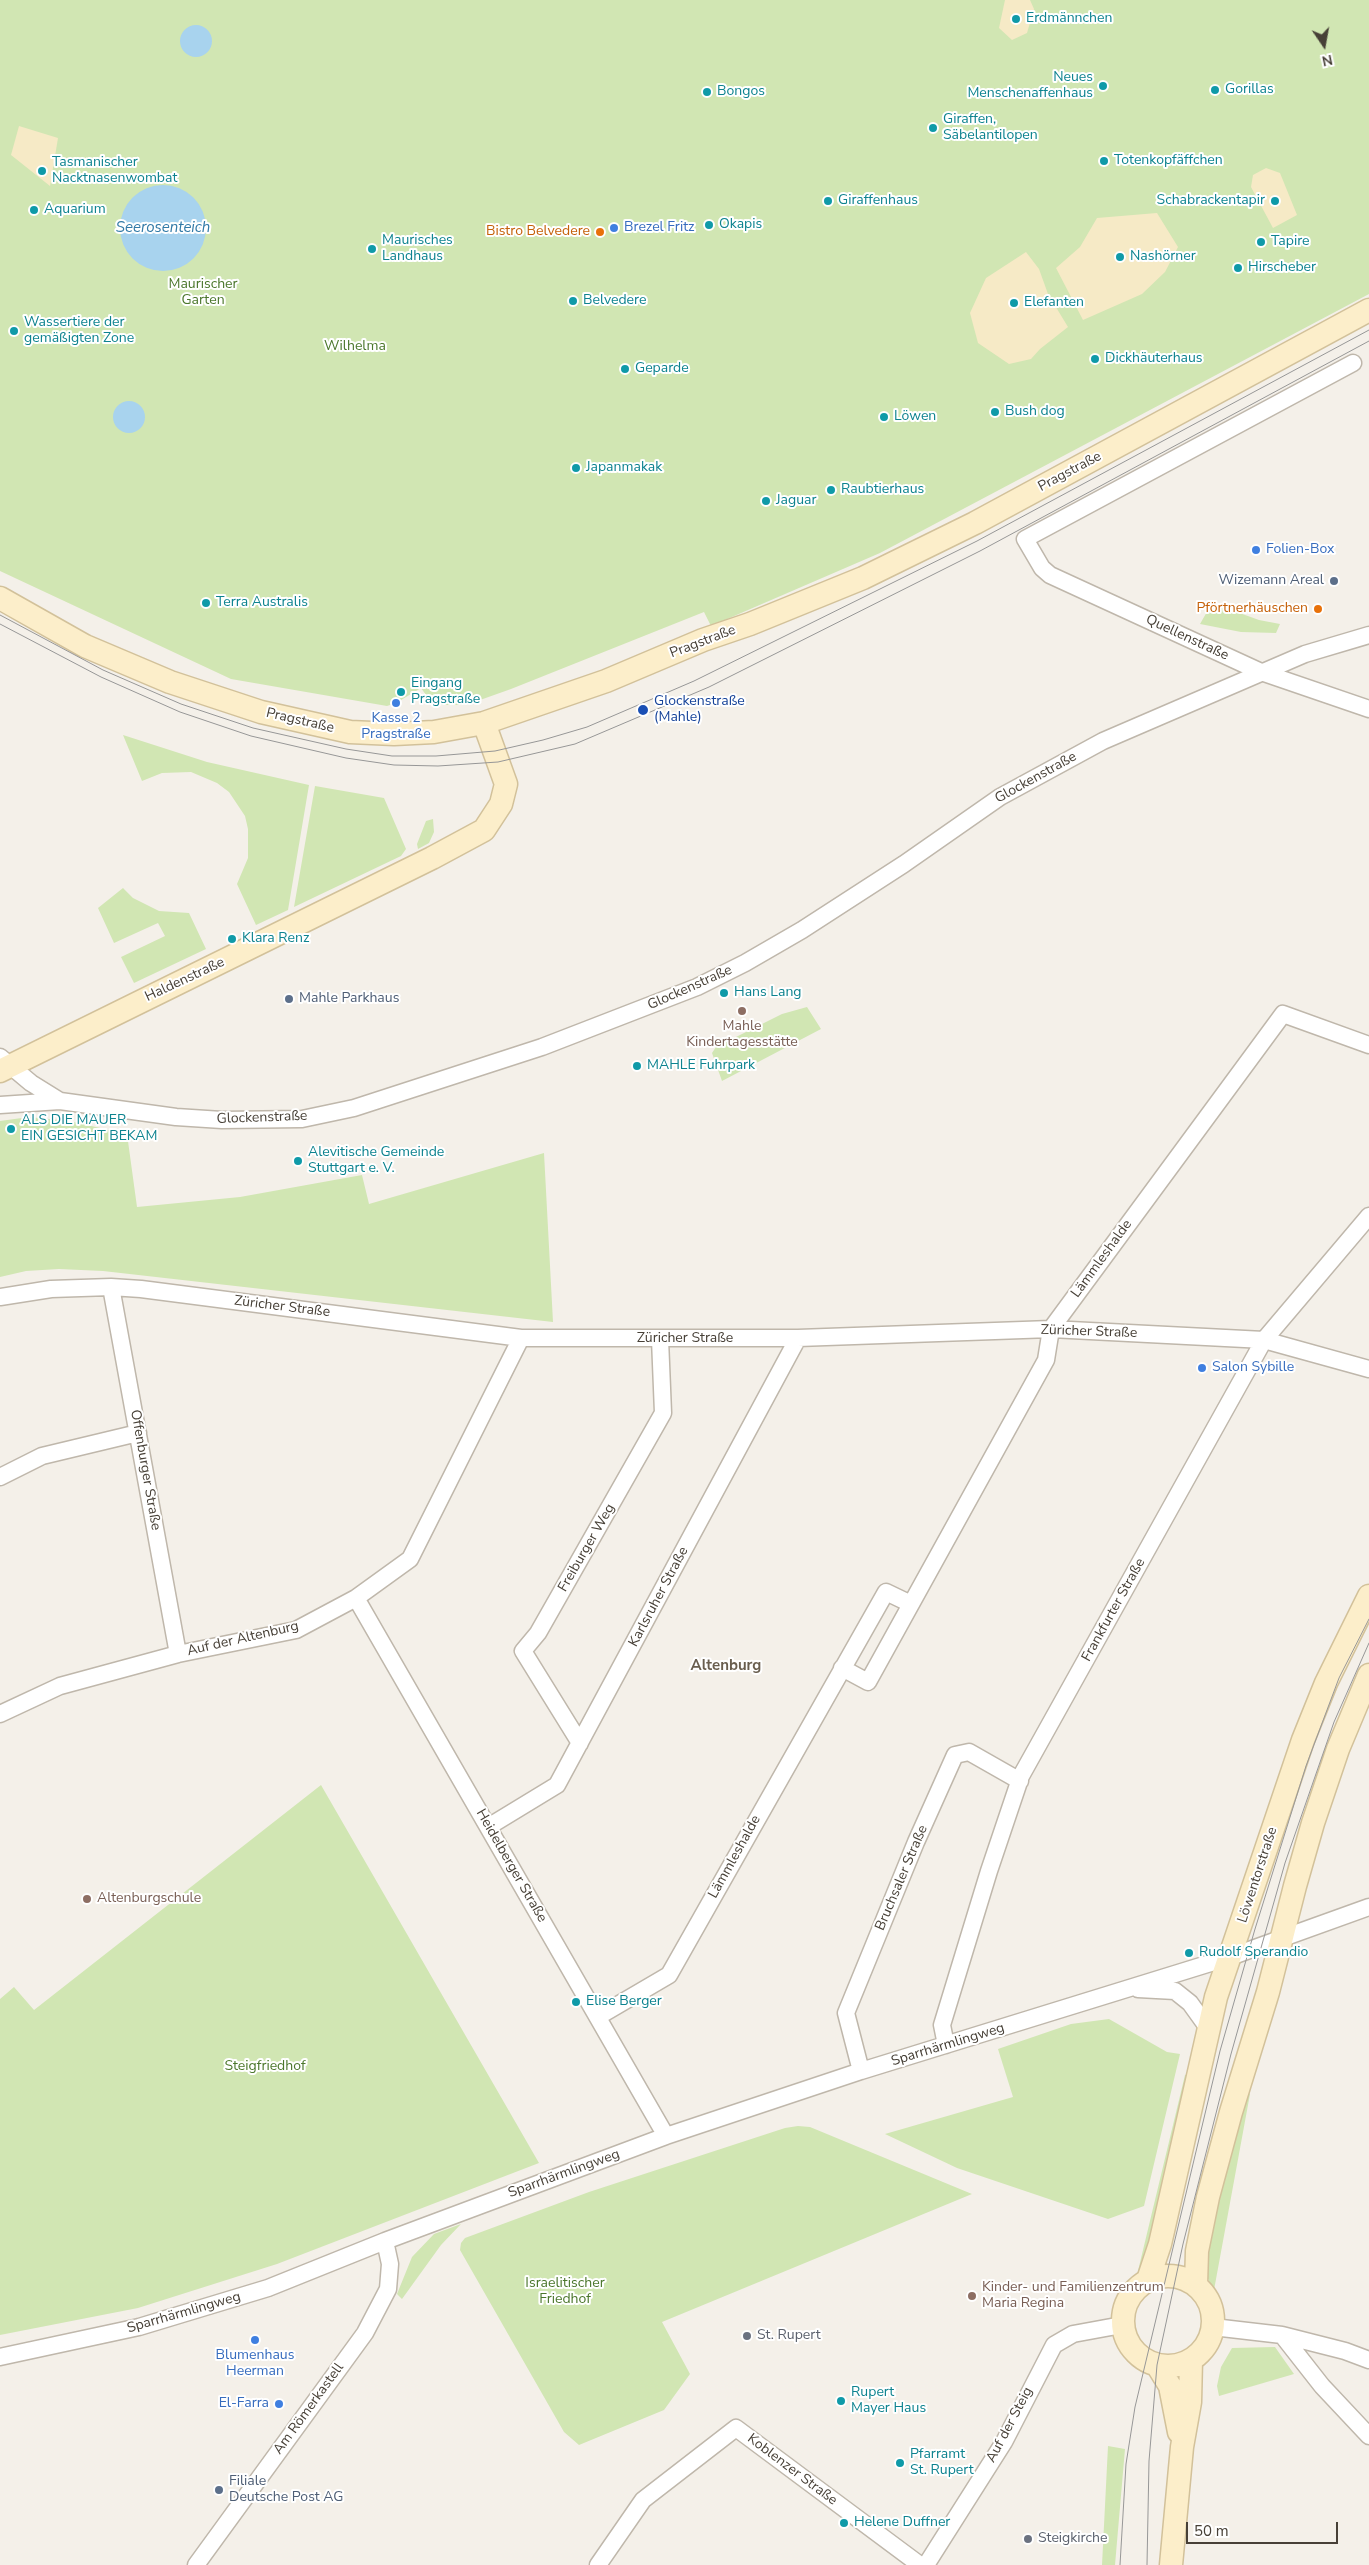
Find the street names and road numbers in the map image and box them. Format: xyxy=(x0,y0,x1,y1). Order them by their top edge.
street label: Pragstraße xyxy=(1035,448,1105,496)
street label: Quellenstraße xyxy=(1143,611,1231,665)
street label: Pragstraße xyxy=(668,622,738,662)
street label: Pragstraße xyxy=(264,705,336,737)
street label: Glockenstraße xyxy=(992,749,1080,807)
street label: Haldenstraße xyxy=(143,954,227,1006)
street label: Glockenstraße xyxy=(645,962,735,1014)
street label: Glockenstraße xyxy=(216,1108,308,1128)
street label: Lämmleshalde xyxy=(1068,1217,1136,1301)
street label: Züricher Straße xyxy=(233,1293,331,1321)
street label: Züricher Straße xyxy=(1040,1322,1138,1342)
street label: Züricher Straße xyxy=(637,1331,733,1347)
street label: Offenburger Straße xyxy=(126,1408,164,1532)
street label: Freiburger Weg xyxy=(555,1501,619,1595)
street label: Karlsruher Straße xyxy=(626,1544,692,1650)
street label: Frankfurter Straße xyxy=(1079,1555,1149,1665)
street label: Auf der Altenburg xyxy=(186,1618,300,1660)
street label: Heidelberger Straße xyxy=(472,1806,550,1926)
street label: Lämmleshalde xyxy=(705,1813,765,1901)
street label: Bruchsaler Straße xyxy=(872,1823,932,1933)
street label: Löwentorstraße xyxy=(1235,1825,1281,1925)
street label: Sparrhärmlingweg xyxy=(889,2020,1007,2070)
street label: Sparrhärmlingweg xyxy=(506,2146,622,2202)
street label: Sparrhärmlingweg xyxy=(125,2289,243,2337)
street label: Am Römerkastell xyxy=(270,2360,348,2458)
street label: Auf der Steig xyxy=(983,2384,1037,2466)
street label: Koblenzer Straße xyxy=(744,2431,840,2509)

